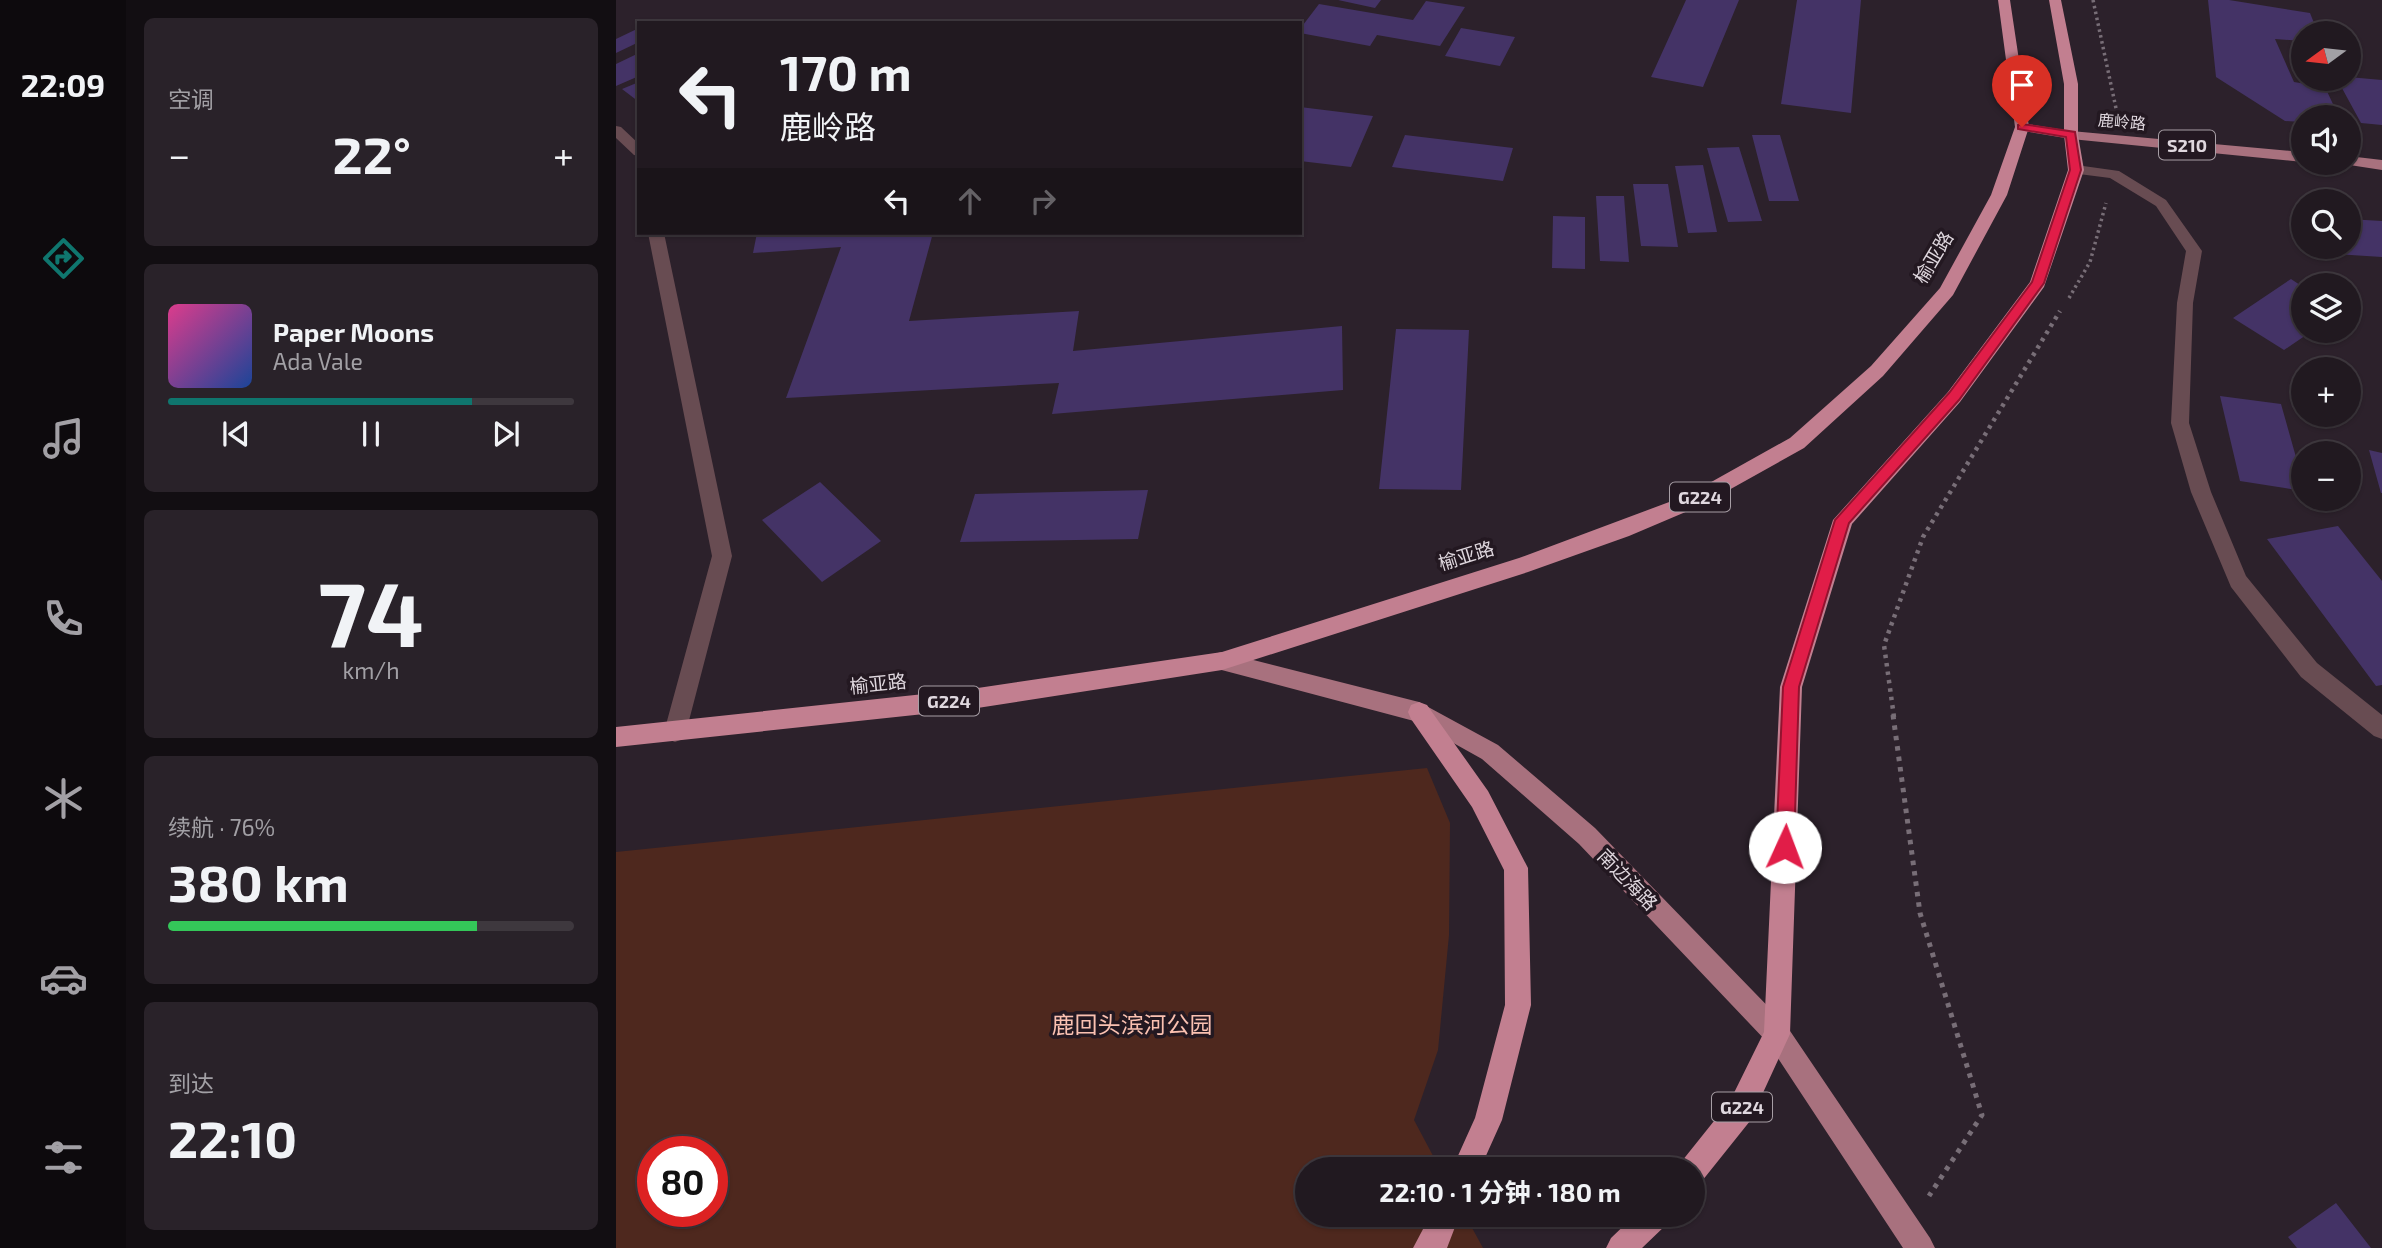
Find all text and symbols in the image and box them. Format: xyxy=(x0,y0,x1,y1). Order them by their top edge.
north arrow xyxy=(2291,21,2361,91)
map controls xyxy=(2291,21,2361,511)
text: 170 m xyxy=(780,42,912,101)
icon: left xyxy=(665,49,756,140)
pin xyxy=(1992,55,2052,127)
text: 22:09 xyxy=(21,65,105,103)
icon: arrive xyxy=(2003,66,2041,104)
text: 空调 xyxy=(168,85,214,113)
button: sound xyxy=(2291,105,2361,175)
text: 鹿岭路 xyxy=(780,107,876,145)
street label: 鹿岭路 xyxy=(2097,109,2147,133)
text: 22° xyxy=(332,122,411,184)
road number: S210 xyxy=(2159,130,2215,160)
text: − xyxy=(168,131,190,177)
text: + xyxy=(553,131,574,177)
icon: left xyxy=(878,182,916,220)
icon: ahead xyxy=(951,182,989,220)
icon: right xyxy=(1024,182,1062,220)
button: search xyxy=(2291,189,2361,259)
street label: 榆亚路 xyxy=(1908,227,1958,287)
icon: directions xyxy=(39,234,88,283)
button: layers xyxy=(2291,273,2361,343)
text: Paper Moons xyxy=(273,316,434,347)
text: Ada Vale xyxy=(273,347,363,375)
button: + xyxy=(2291,357,2361,427)
icon: music xyxy=(39,414,88,463)
icon: previous xyxy=(217,415,255,453)
icon: pause xyxy=(352,415,390,453)
icon: next xyxy=(487,415,525,453)
button: − xyxy=(2291,441,2361,511)
road number: G224 xyxy=(1670,482,1730,512)
street label: 榆亚路 xyxy=(1435,536,1497,574)
text: 74 xyxy=(318,556,424,665)
icon: phone xyxy=(39,594,88,643)
text: km/h xyxy=(342,656,400,684)
street label: 榆亚路 xyxy=(848,669,908,697)
road number: G224 xyxy=(919,686,979,716)
icon: climate xyxy=(39,774,88,823)
position arrow xyxy=(1748,810,1822,884)
text: 续航 · 76% xyxy=(168,813,275,841)
street label: 南边海路 xyxy=(1593,844,1663,914)
text: 380 km xyxy=(168,850,349,912)
icon: car xyxy=(39,954,88,1003)
park label: 鹿回头滨河公园 xyxy=(1052,1010,1213,1038)
text: 到达 xyxy=(168,1069,214,1097)
road number: G224 xyxy=(1712,1092,1772,1122)
text: 22:10 xyxy=(168,1106,297,1168)
icon: filters xyxy=(39,1133,88,1182)
speed limit sign: 80 xyxy=(637,1136,728,1227)
text: 22:10 · 1 分钟 · 180 m xyxy=(1379,1176,1621,1207)

